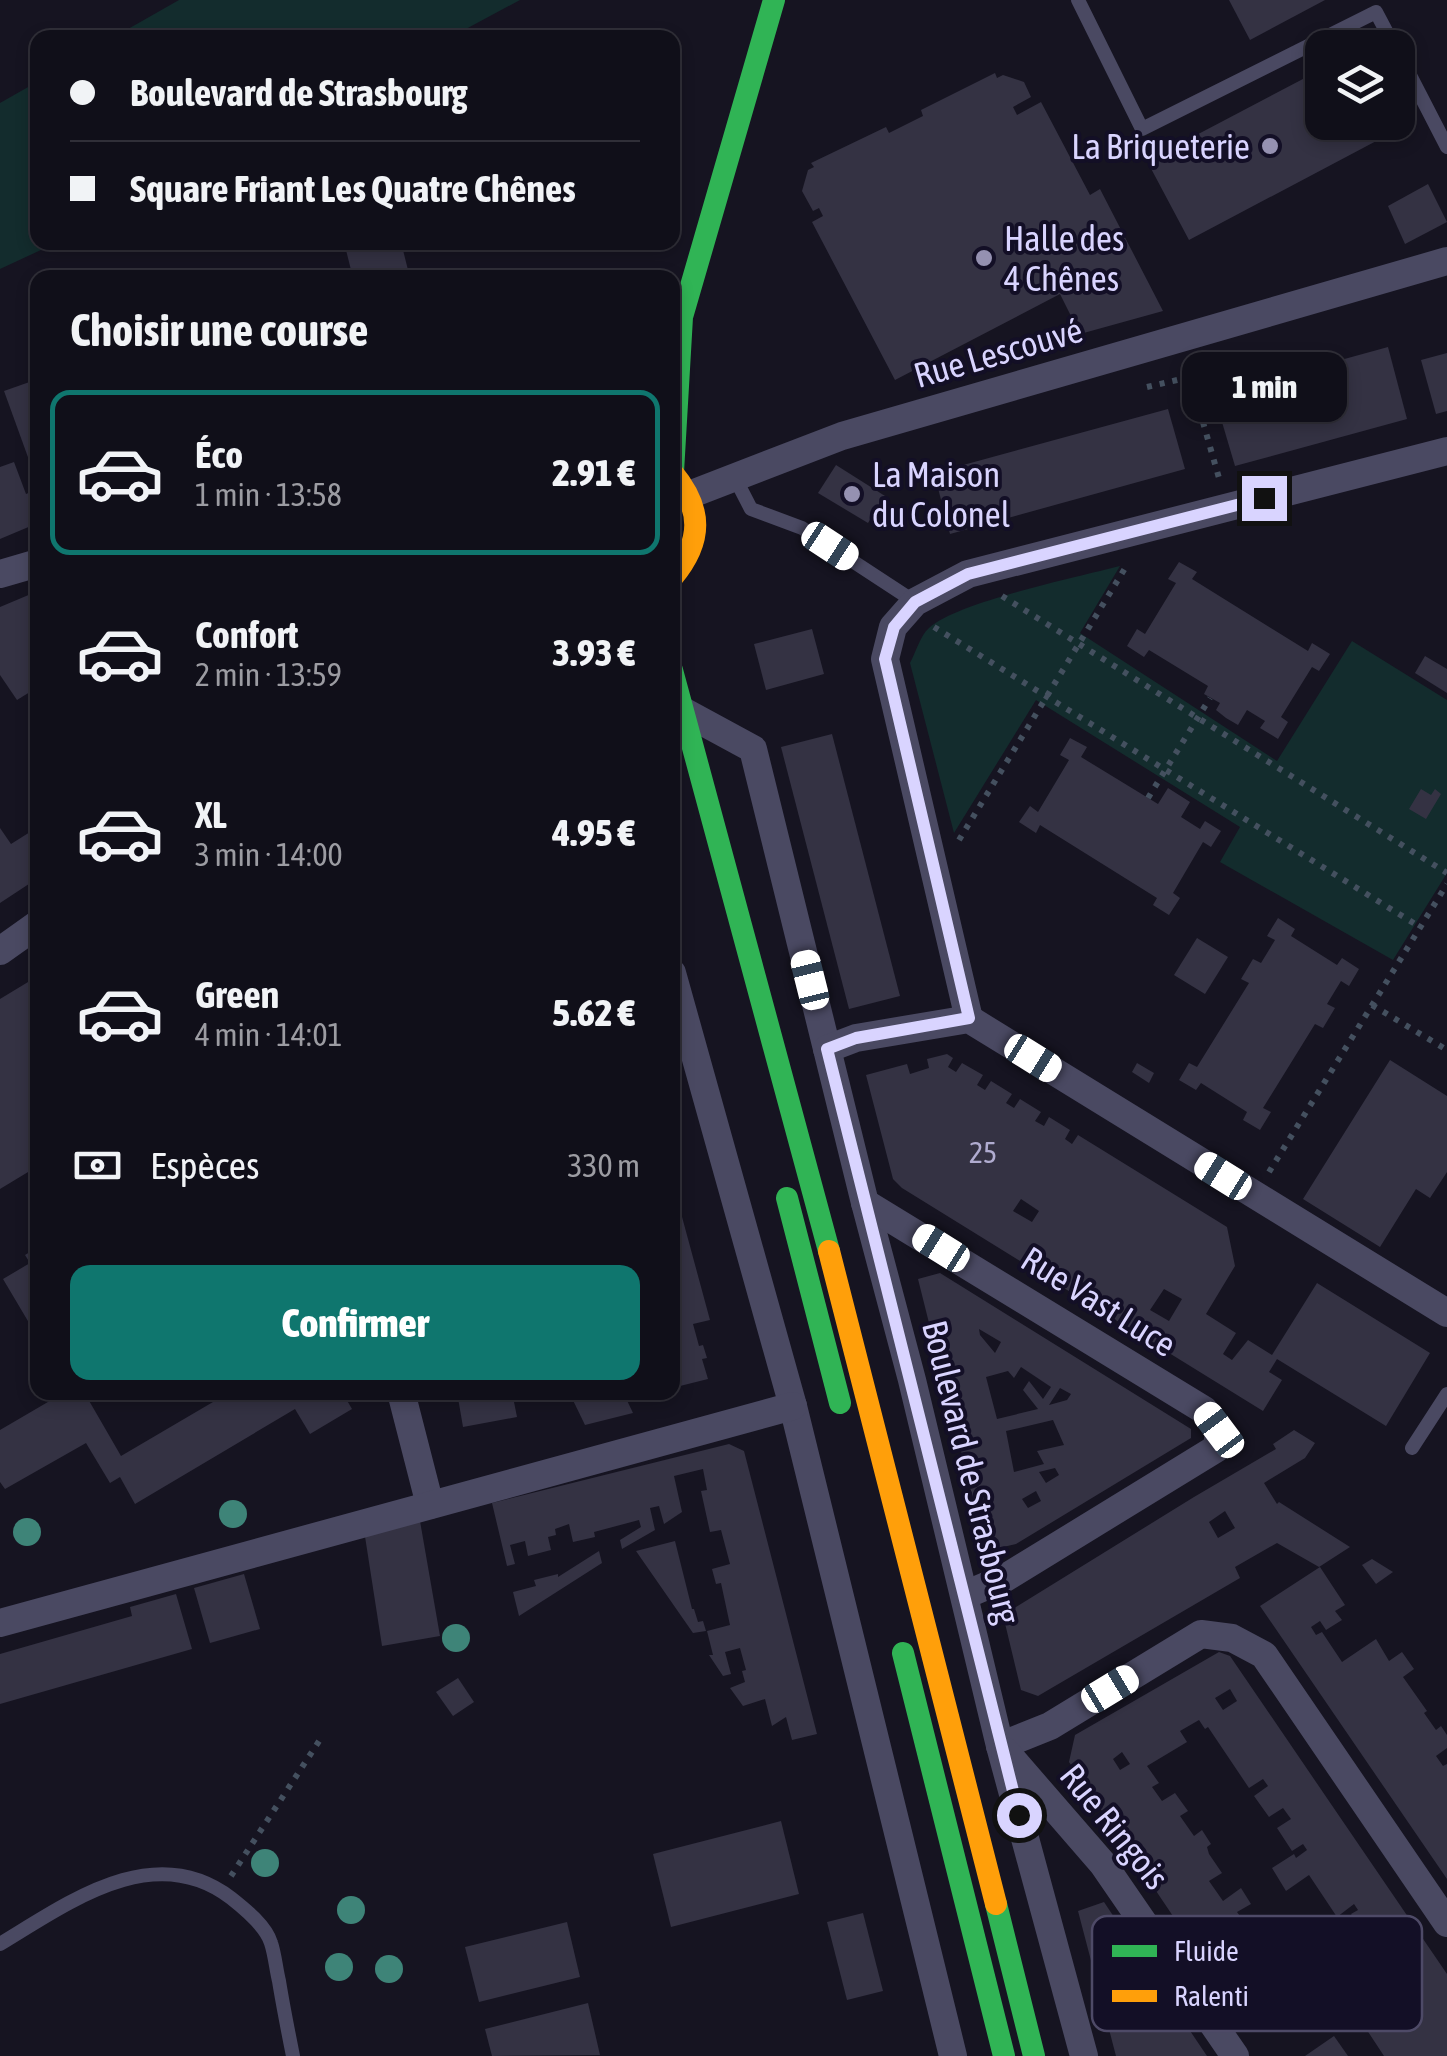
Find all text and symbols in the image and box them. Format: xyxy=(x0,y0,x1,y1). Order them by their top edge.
map controls xyxy=(1305,30,1415,140)
button: layers xyxy=(1305,30,1415,140)
text: Boulevard de Strasbourg xyxy=(130,71,468,114)
place label: La Briqueterie xyxy=(1071,126,1250,166)
marker: La Briqueterie xyxy=(1259,135,1281,157)
text: Square Friant Les Quatre Chênes xyxy=(130,167,576,210)
place label: Halle des 4 Chênes xyxy=(1004,218,1124,298)
marker: Halle des 4 Chênes xyxy=(973,247,995,269)
text: Choisir une course xyxy=(70,304,369,356)
street label: Rue Lescouvé xyxy=(909,309,1087,395)
callout: 1 min xyxy=(1182,353,1346,423)
text: 1 min xyxy=(1232,368,1297,405)
icon: car xyxy=(75,428,165,518)
text: Éco xyxy=(195,433,243,476)
text: 2.91 € xyxy=(552,451,635,494)
place label: La Maison du Colonel xyxy=(872,454,1010,534)
text: 1 min · 13:58 xyxy=(195,476,342,513)
route end xyxy=(1242,476,1287,521)
marker: La Maison du Colonel xyxy=(841,483,863,505)
car xyxy=(797,517,863,575)
icon: car xyxy=(75,608,165,698)
text: Confort xyxy=(195,613,299,656)
text: 3.93 € xyxy=(552,631,635,674)
text: 2 min · 13:59 xyxy=(195,656,342,693)
icon: car xyxy=(75,788,165,878)
text: XL xyxy=(195,793,227,836)
text: 4.95 € xyxy=(552,811,635,854)
text: 3 min · 14:00 xyxy=(195,836,342,873)
car xyxy=(788,947,832,1013)
icon: car xyxy=(75,968,165,1058)
text: Green xyxy=(195,973,279,1016)
text: 5.62 € xyxy=(552,991,635,1034)
text: 4 min · 14:01 xyxy=(195,1016,342,1053)
car xyxy=(1000,1029,1066,1087)
house number: 25 xyxy=(969,1135,997,1169)
icon: cash xyxy=(70,1138,125,1193)
text: Espèces xyxy=(150,1144,259,1187)
text: 330 m xyxy=(567,1147,640,1184)
car xyxy=(1190,1147,1256,1205)
car xyxy=(908,1219,974,1277)
street label: Rue Vast Luce xyxy=(1015,1238,1183,1364)
button: Confirmer xyxy=(70,1265,640,1380)
street label: Boulevard de Strasbourg xyxy=(915,1316,1029,1628)
car xyxy=(1189,1397,1249,1463)
car xyxy=(1077,1661,1143,1717)
street label: Rue Ringois xyxy=(1053,1756,1177,1896)
route start xyxy=(997,1793,1042,1838)
legend xyxy=(1092,1916,1422,2031)
text: Fluide xyxy=(1174,1935,1239,1967)
text: Ralenti xyxy=(1174,1980,1249,2012)

